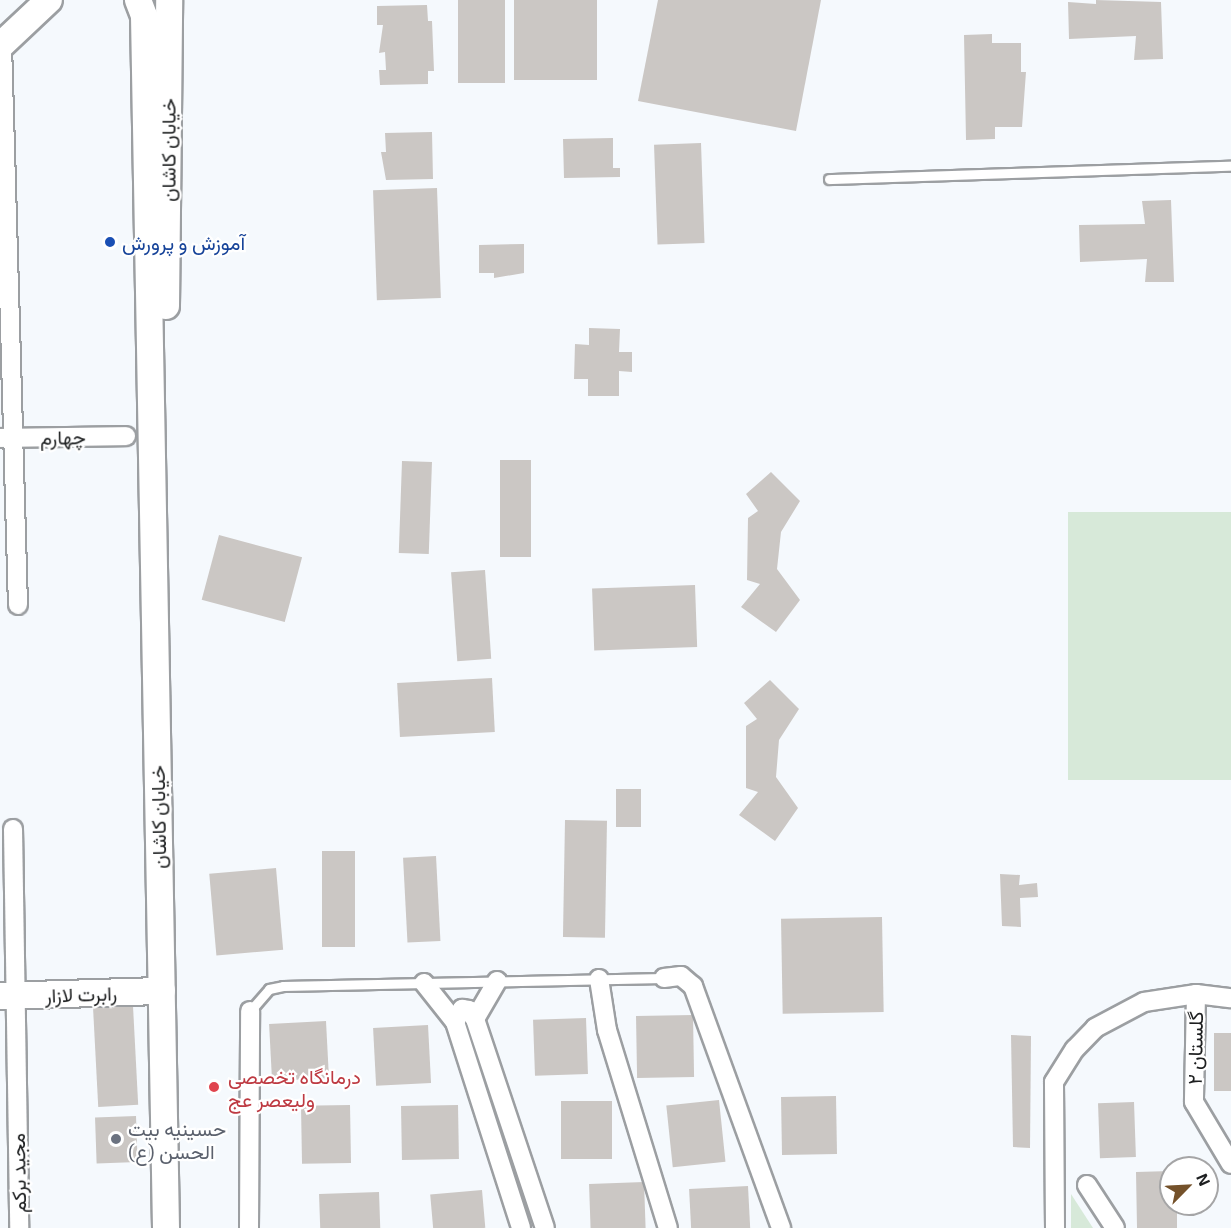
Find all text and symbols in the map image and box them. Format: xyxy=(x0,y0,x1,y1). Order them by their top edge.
street label: خیابان کاشان xyxy=(156,98,180,202)
place label: آموزش و پرورش xyxy=(122,230,245,254)
marker: آموزش و پرورش xyxy=(103,235,117,249)
street label: چهارم xyxy=(40,425,86,449)
street label: خیابان کاشان xyxy=(145,765,171,869)
street label: رابرت لازار xyxy=(44,981,118,1007)
street label: گلستان ۲ xyxy=(1182,1011,1208,1085)
place label: درمانگاه تخصصی ولیعصر عج xyxy=(228,1064,361,1111)
marker: درمانگاه تخصصی ولیعصر عج xyxy=(205,1078,223,1096)
place label: حسینیه بیت الحسن (ع) xyxy=(128,1116,226,1163)
marker: حسینیه بیت الحسن (ع) xyxy=(109,1132,123,1146)
street label: مجید برکم xyxy=(5,1133,31,1213)
north arrow xyxy=(1159,1156,1219,1216)
text: N xyxy=(1193,1170,1215,1188)

